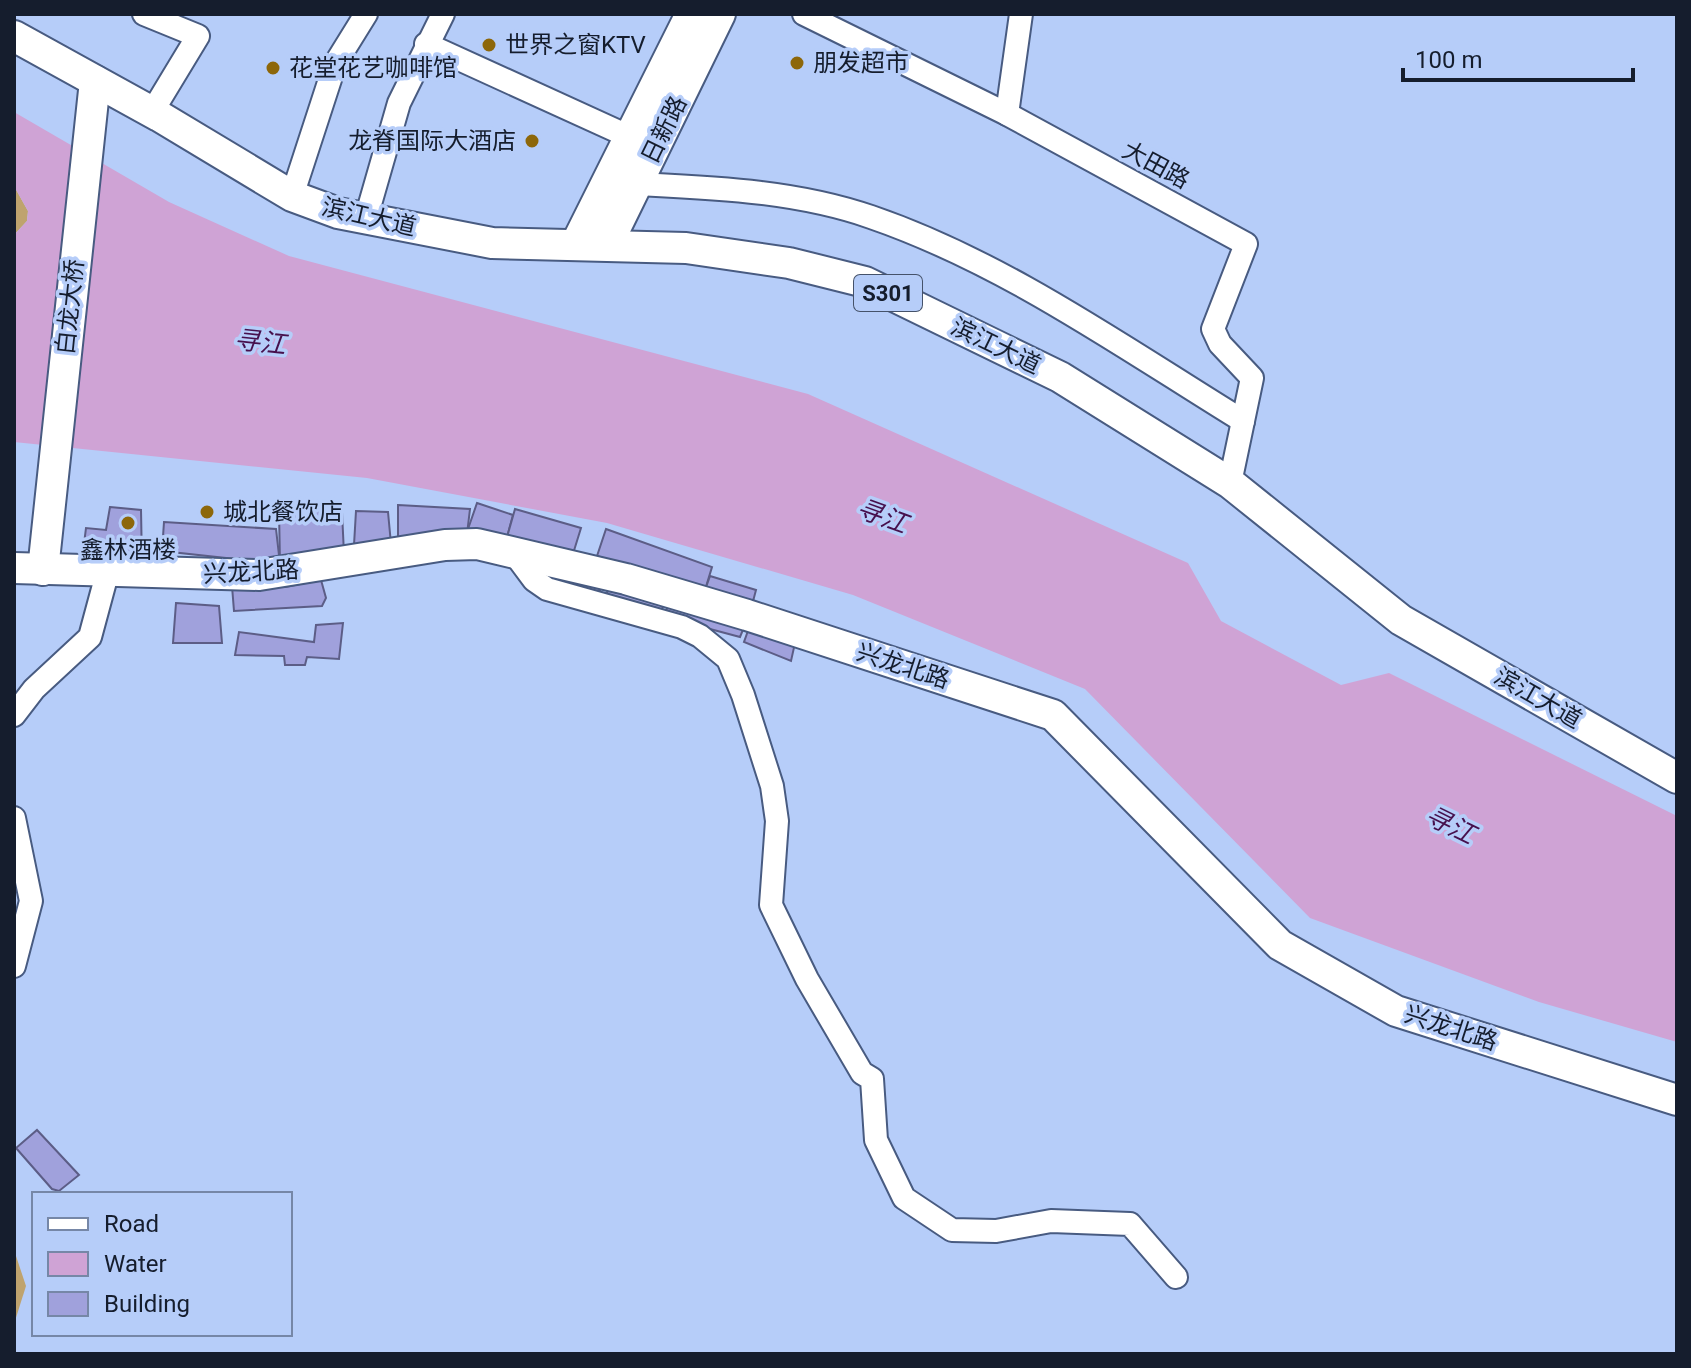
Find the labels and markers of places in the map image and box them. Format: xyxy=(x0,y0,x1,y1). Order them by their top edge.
place label: 世界之窗KTV xyxy=(505,31,646,59)
marker: 世界之窗KTV xyxy=(480,36,498,54)
place label: 朋发超市 xyxy=(813,49,909,77)
place label: 花堂花艺咖啡馆 xyxy=(289,54,457,82)
marker: 朋发超市 xyxy=(788,54,806,72)
marker: 花堂花艺咖啡馆 xyxy=(264,59,282,77)
place label: 龙脊国际大酒店 xyxy=(348,127,516,155)
marker: 龙脊国际大酒店 xyxy=(523,132,541,150)
place label: 城北餐饮店 xyxy=(223,498,343,526)
marker: 城北餐饮店 xyxy=(198,503,216,521)
marker: 鑫林酒楼 xyxy=(119,514,137,532)
place label: 鑫林酒楼 xyxy=(80,536,176,564)

